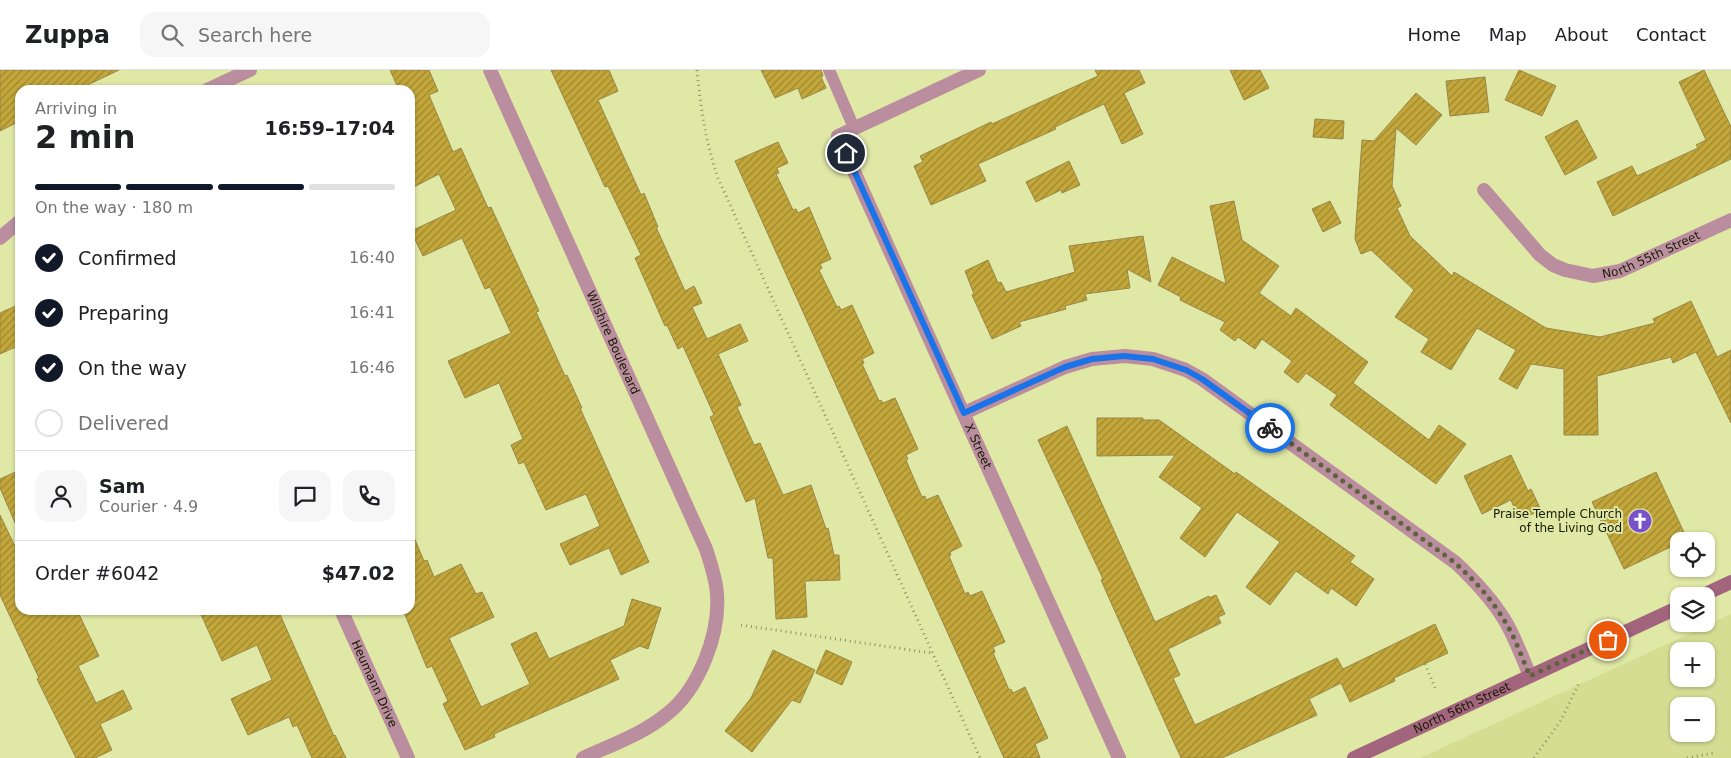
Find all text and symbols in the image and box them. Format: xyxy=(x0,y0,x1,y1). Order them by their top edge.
search box xyxy=(140,12,490,57)
text: Zuppa xyxy=(25,21,110,49)
icon: search xyxy=(158,21,186,49)
text: Search here xyxy=(198,24,312,46)
text: Home xyxy=(1408,24,1461,45)
text: Map xyxy=(1489,24,1527,45)
text: About xyxy=(1555,24,1608,45)
text: Contact xyxy=(1636,24,1706,45)
text: Arriving in xyxy=(35,99,117,118)
text: 16:59–17:04 xyxy=(265,117,395,139)
text: 2 min xyxy=(35,118,136,156)
pin xyxy=(825,132,867,174)
icon: home xyxy=(832,139,860,167)
text: On the way · 180 m xyxy=(35,198,193,217)
street label: North 55th Street xyxy=(1601,228,1703,281)
icon: check xyxy=(35,244,63,272)
text: Confirmed xyxy=(78,247,177,269)
text: 16:40 xyxy=(349,248,395,267)
street label: Wilshire Boulevard xyxy=(583,289,642,397)
icon: check xyxy=(35,299,63,327)
text: Preparing xyxy=(78,302,169,324)
text: 16:41 xyxy=(349,303,395,322)
icon: check xyxy=(35,354,63,382)
text: On the way xyxy=(78,357,187,379)
text: 16:46 xyxy=(349,358,395,377)
courier xyxy=(1245,403,1295,453)
text: Delivered xyxy=(78,412,169,434)
icon: bike xyxy=(1256,414,1284,442)
street label: X Street xyxy=(962,421,995,471)
button: person xyxy=(35,470,87,522)
button: chat xyxy=(279,470,331,522)
button: phone xyxy=(343,470,395,522)
text: Sam xyxy=(99,475,145,497)
text: Courier · 4.9 xyxy=(99,497,198,516)
place label: Praise Temple Church of the Living God xyxy=(1493,507,1622,535)
church icon: Praise Temple Church of the Living God xyxy=(1627,508,1653,534)
map controls xyxy=(1670,532,1715,742)
button: locate xyxy=(1670,532,1715,577)
text: Order #6042 xyxy=(35,562,159,584)
text: $47.02 xyxy=(322,562,395,584)
button: layers xyxy=(1670,587,1715,632)
pin xyxy=(1587,619,1629,661)
icon: bag xyxy=(1594,626,1622,654)
street label: Heumann Drive xyxy=(349,638,400,730)
button: + xyxy=(1670,642,1715,687)
street label: North 56th Street xyxy=(1411,679,1513,736)
button: − xyxy=(1670,697,1715,742)

